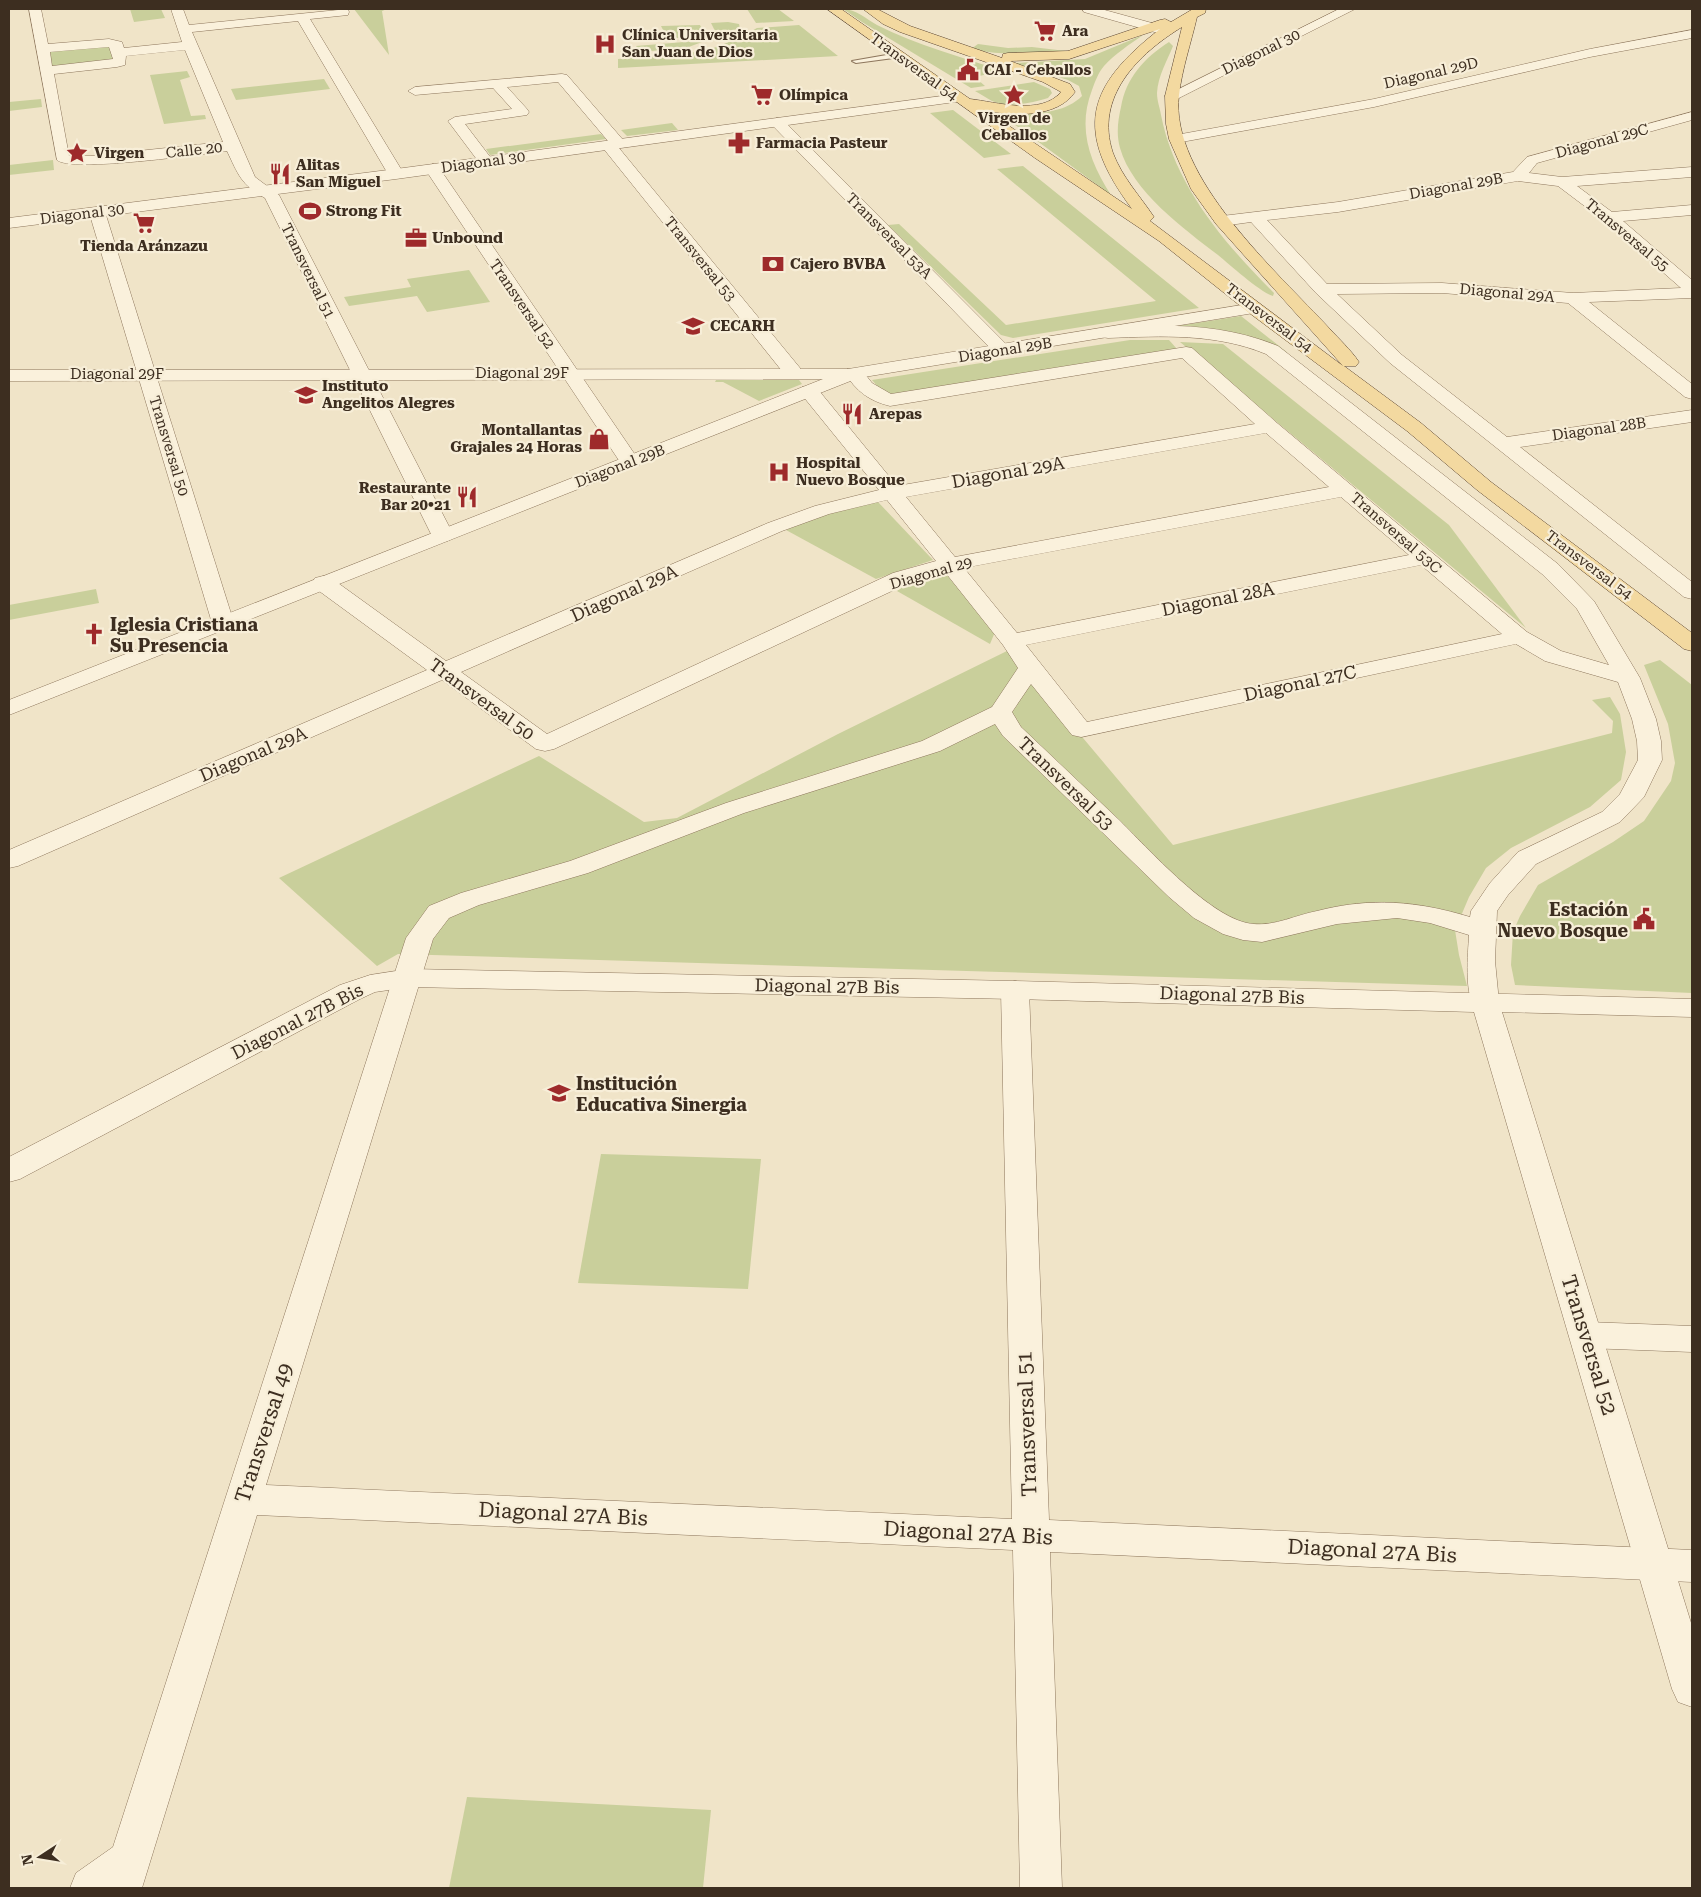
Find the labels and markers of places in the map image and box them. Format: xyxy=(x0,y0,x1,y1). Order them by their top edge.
supermarket icon: Ara xyxy=(1032,18,1058,44)
place label: Ara xyxy=(1062,22,1088,40)
place label: Clínica Universitaria San Juan de Dios xyxy=(622,26,778,61)
hospital icon: Clínica Universitaria San Juan de Dios xyxy=(592,31,618,57)
public building icon: CAI - Ceballos xyxy=(955,57,981,83)
place label: CAI - Ceballos xyxy=(984,61,1091,79)
supermarket icon: Olímpica xyxy=(749,82,775,108)
place icon: Virgen de Ceballos xyxy=(1001,82,1027,108)
place label: Olímpica xyxy=(779,86,848,104)
place label: Virgen de Ceballos xyxy=(978,109,1051,144)
pharmacy icon: Farmacia Pasteur xyxy=(726,130,752,156)
place label: Farmacia Pasteur xyxy=(756,134,888,152)
place icon: Virgen xyxy=(64,140,90,166)
place label: Virgen xyxy=(94,144,144,162)
place label: Alitas San Miguel xyxy=(296,156,381,191)
restaurant icon: Alitas San Miguel xyxy=(267,161,293,187)
sports icon: Strong Fit xyxy=(297,198,323,224)
place label: Strong Fit xyxy=(326,202,402,220)
supermarket icon: Tienda Aránzazu xyxy=(131,210,157,236)
office icon: Unbound xyxy=(403,225,429,251)
place label: Unbound xyxy=(432,229,503,247)
place label: Tienda Aránzazu xyxy=(80,237,208,255)
bank icon: Cajero BVBA xyxy=(760,251,786,277)
place label: Cajero BVBA xyxy=(790,255,886,273)
school or university icon: CECARH xyxy=(680,313,706,339)
place label: CECARH xyxy=(710,317,775,335)
place label: Instituto Angelitos Alegres xyxy=(322,377,455,412)
school or university icon: Instituto Angelitos Alegres xyxy=(293,382,319,408)
restaurant icon: Arepas xyxy=(839,401,865,427)
place label: Arepas xyxy=(869,405,922,423)
place label: Montallantas Grajales 24 Horas xyxy=(450,421,582,456)
shop icon: Montallantas Grajales 24 Horas xyxy=(586,426,612,452)
place label: Hospital Nuevo Bosque xyxy=(796,454,905,489)
hospital icon: Hospital Nuevo Bosque xyxy=(766,459,792,485)
place label: Restaurante Bar 20•21 xyxy=(359,479,452,514)
restaurant icon: Restaurante Bar 20•21 xyxy=(454,484,480,510)
place label: Iglesia Cristiana Su Presencia xyxy=(110,614,258,656)
church icon: Iglesia Cristiana Su Presencia xyxy=(81,621,107,647)
place label: Estación Nuevo Bosque xyxy=(1497,899,1628,941)
public building icon: Estación Nuevo Bosque xyxy=(1631,906,1657,932)
place label: Institución Educativa Sinergia xyxy=(576,1073,747,1115)
school or university icon: Institución Educativa Sinergia xyxy=(546,1080,572,1106)

